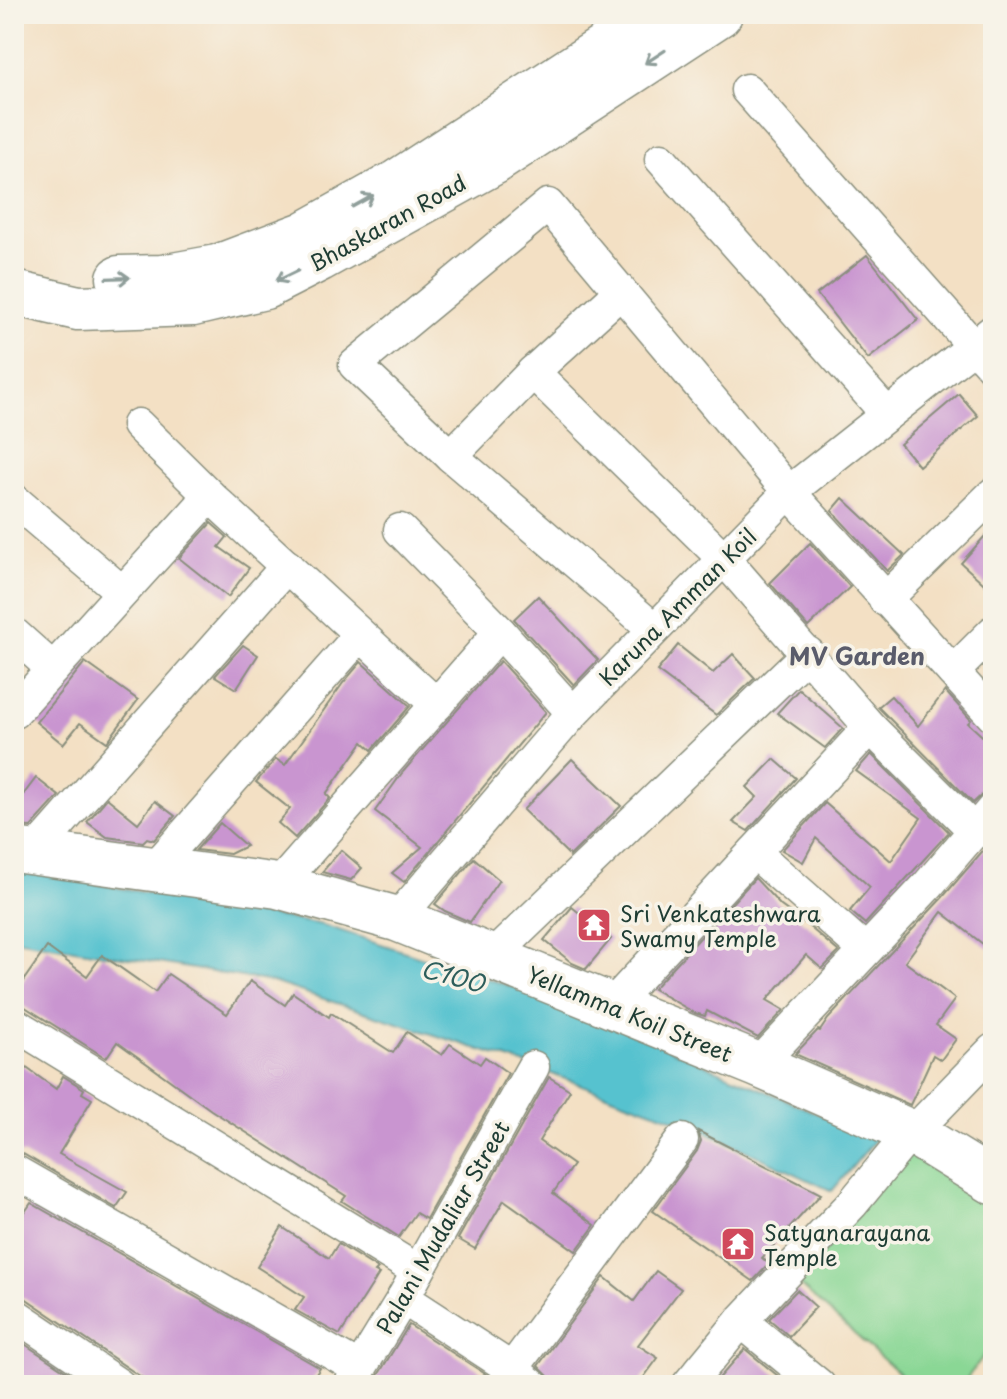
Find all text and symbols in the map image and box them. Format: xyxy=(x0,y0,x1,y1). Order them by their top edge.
one-way arrow xyxy=(644,49,666,65)
street label: Bhaskaran Road xyxy=(302,165,472,279)
one-way arrow xyxy=(351,193,374,209)
one-way arrow xyxy=(276,268,300,284)
one-way arrow xyxy=(104,270,131,286)
street label: Karuna Amman Koil xyxy=(591,520,763,692)
district label: MV Garden xyxy=(789,637,925,673)
place label: Sri Venkateshwara Swamy Temple xyxy=(620,896,821,954)
temple icon: Sri Venkateshwara Swamy Temple xyxy=(575,906,613,944)
water label: C100 xyxy=(417,949,491,1001)
street label: Yellamma Koil Street xyxy=(522,957,738,1069)
street label: Palani Mudaliar Street xyxy=(367,1114,517,1340)
place label: Satyanarayana Temple xyxy=(764,1215,930,1273)
temple icon: Satyanarayana Temple xyxy=(719,1225,757,1263)

